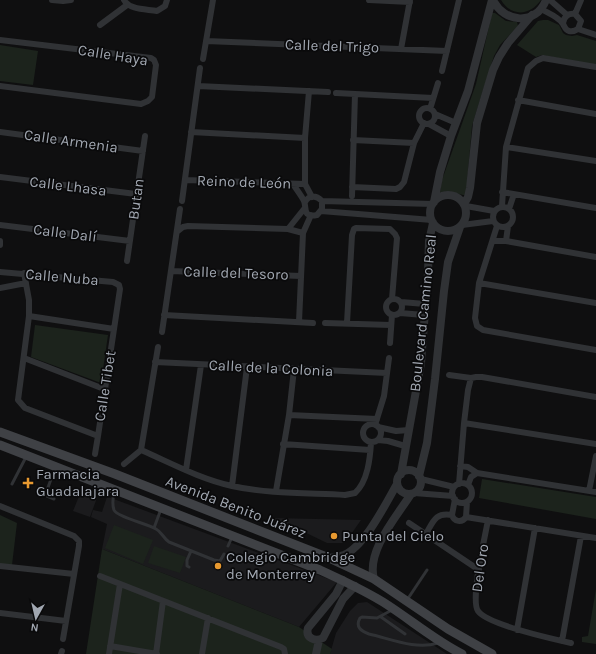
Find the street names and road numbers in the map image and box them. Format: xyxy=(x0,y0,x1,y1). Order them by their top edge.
street label: Calle del Trigo xyxy=(284,35,380,57)
street label: Calle Haya xyxy=(77,41,149,69)
street label: Calle Armenia xyxy=(23,125,119,157)
street label: Reino de León xyxy=(197,171,291,193)
street label: Calle Lhasa xyxy=(28,172,108,200)
street label: Butan xyxy=(124,177,148,221)
street label: Calle Dalí xyxy=(32,220,98,246)
street label: Boulevard Camino Real xyxy=(406,233,440,393)
street label: Calle del Tesoro xyxy=(183,262,289,284)
street label: Calle Nuba xyxy=(25,265,99,289)
street label: Calle Tibet xyxy=(91,349,120,423)
street label: Calle de la Colonia xyxy=(208,356,334,380)
street label: Avenida Benito Juárez xyxy=(163,472,309,542)
street label: Del Oro xyxy=(468,543,492,593)

